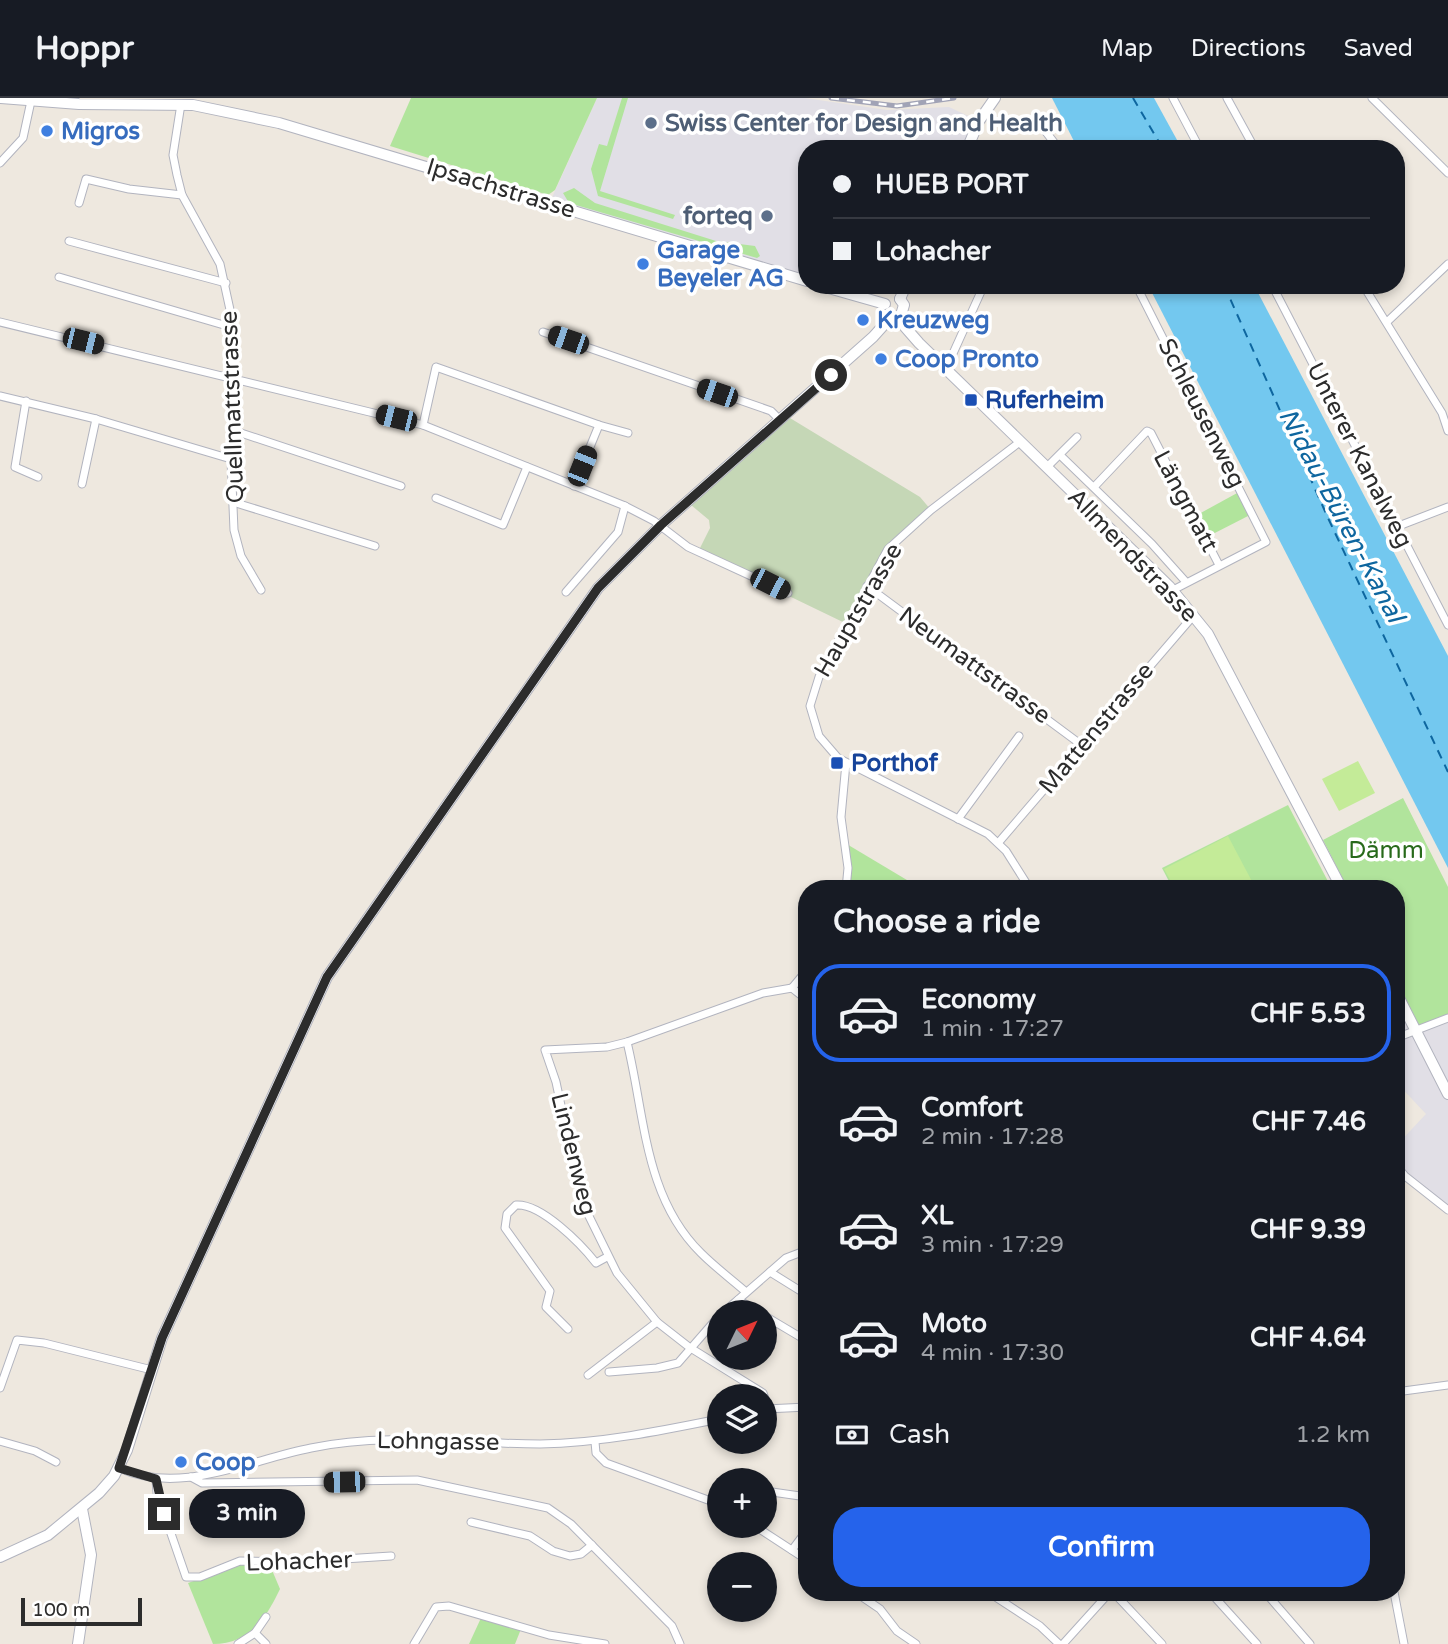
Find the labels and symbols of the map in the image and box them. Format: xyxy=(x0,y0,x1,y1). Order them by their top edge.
place label: Swiss Center for Design and Health xyxy=(665,109,1063,138)
marker: Swiss Center for Design and Health xyxy=(643,115,659,131)
place label: Migros xyxy=(61,117,140,146)
marker: Migros xyxy=(39,123,55,139)
street label: Ipsachstrasse xyxy=(423,152,579,225)
place label: forteq xyxy=(683,202,753,231)
marker: forteq xyxy=(759,208,775,224)
place label: Garage Beyeler AG xyxy=(657,236,784,293)
marker: Garage Beyeler AG xyxy=(635,256,651,272)
place label: Kreuzweg xyxy=(877,306,990,335)
street label: Quellmattstrasse xyxy=(215,310,250,504)
marker: Kreuzweg xyxy=(855,312,871,328)
car xyxy=(545,323,592,357)
car xyxy=(61,326,106,356)
street label: Schleusenweg xyxy=(1152,334,1252,493)
place label: Coop Pronto xyxy=(895,345,1039,374)
marker: Coop Pronto xyxy=(873,351,889,367)
street label: Unterer Kanalweg xyxy=(1300,358,1419,553)
route start xyxy=(815,359,847,391)
car xyxy=(694,376,741,410)
place label: Ruferheim xyxy=(985,386,1104,415)
marker: Ruferheim xyxy=(963,392,979,408)
car xyxy=(374,403,419,433)
water label: Nidau-Büren-Kanal xyxy=(1272,403,1413,631)
car xyxy=(565,443,600,489)
street label: Längmatt xyxy=(1147,446,1224,557)
street label: Allmendstrasse xyxy=(1061,482,1204,628)
street label: Hauptstrasse xyxy=(808,538,909,683)
car xyxy=(747,565,794,603)
street label: Neumattstrasse xyxy=(893,601,1056,730)
street label: Mattenstrasse xyxy=(1033,657,1160,800)
place label: Porthof xyxy=(851,749,939,778)
marker: Porthof xyxy=(829,755,845,771)
park label: Dämm xyxy=(1348,836,1424,865)
street label: Lindenweg xyxy=(544,1090,603,1218)
north arrow xyxy=(707,1300,777,1370)
street label: Lohngasse xyxy=(376,1426,500,1457)
place label: Coop xyxy=(195,1448,256,1477)
marker: Coop xyxy=(173,1454,189,1470)
car xyxy=(323,1471,366,1493)
callout: 3 min xyxy=(188,1490,304,1538)
route end xyxy=(148,1498,180,1530)
street label: Lohacher xyxy=(245,1545,354,1578)
scale bar xyxy=(21,1595,142,1627)

